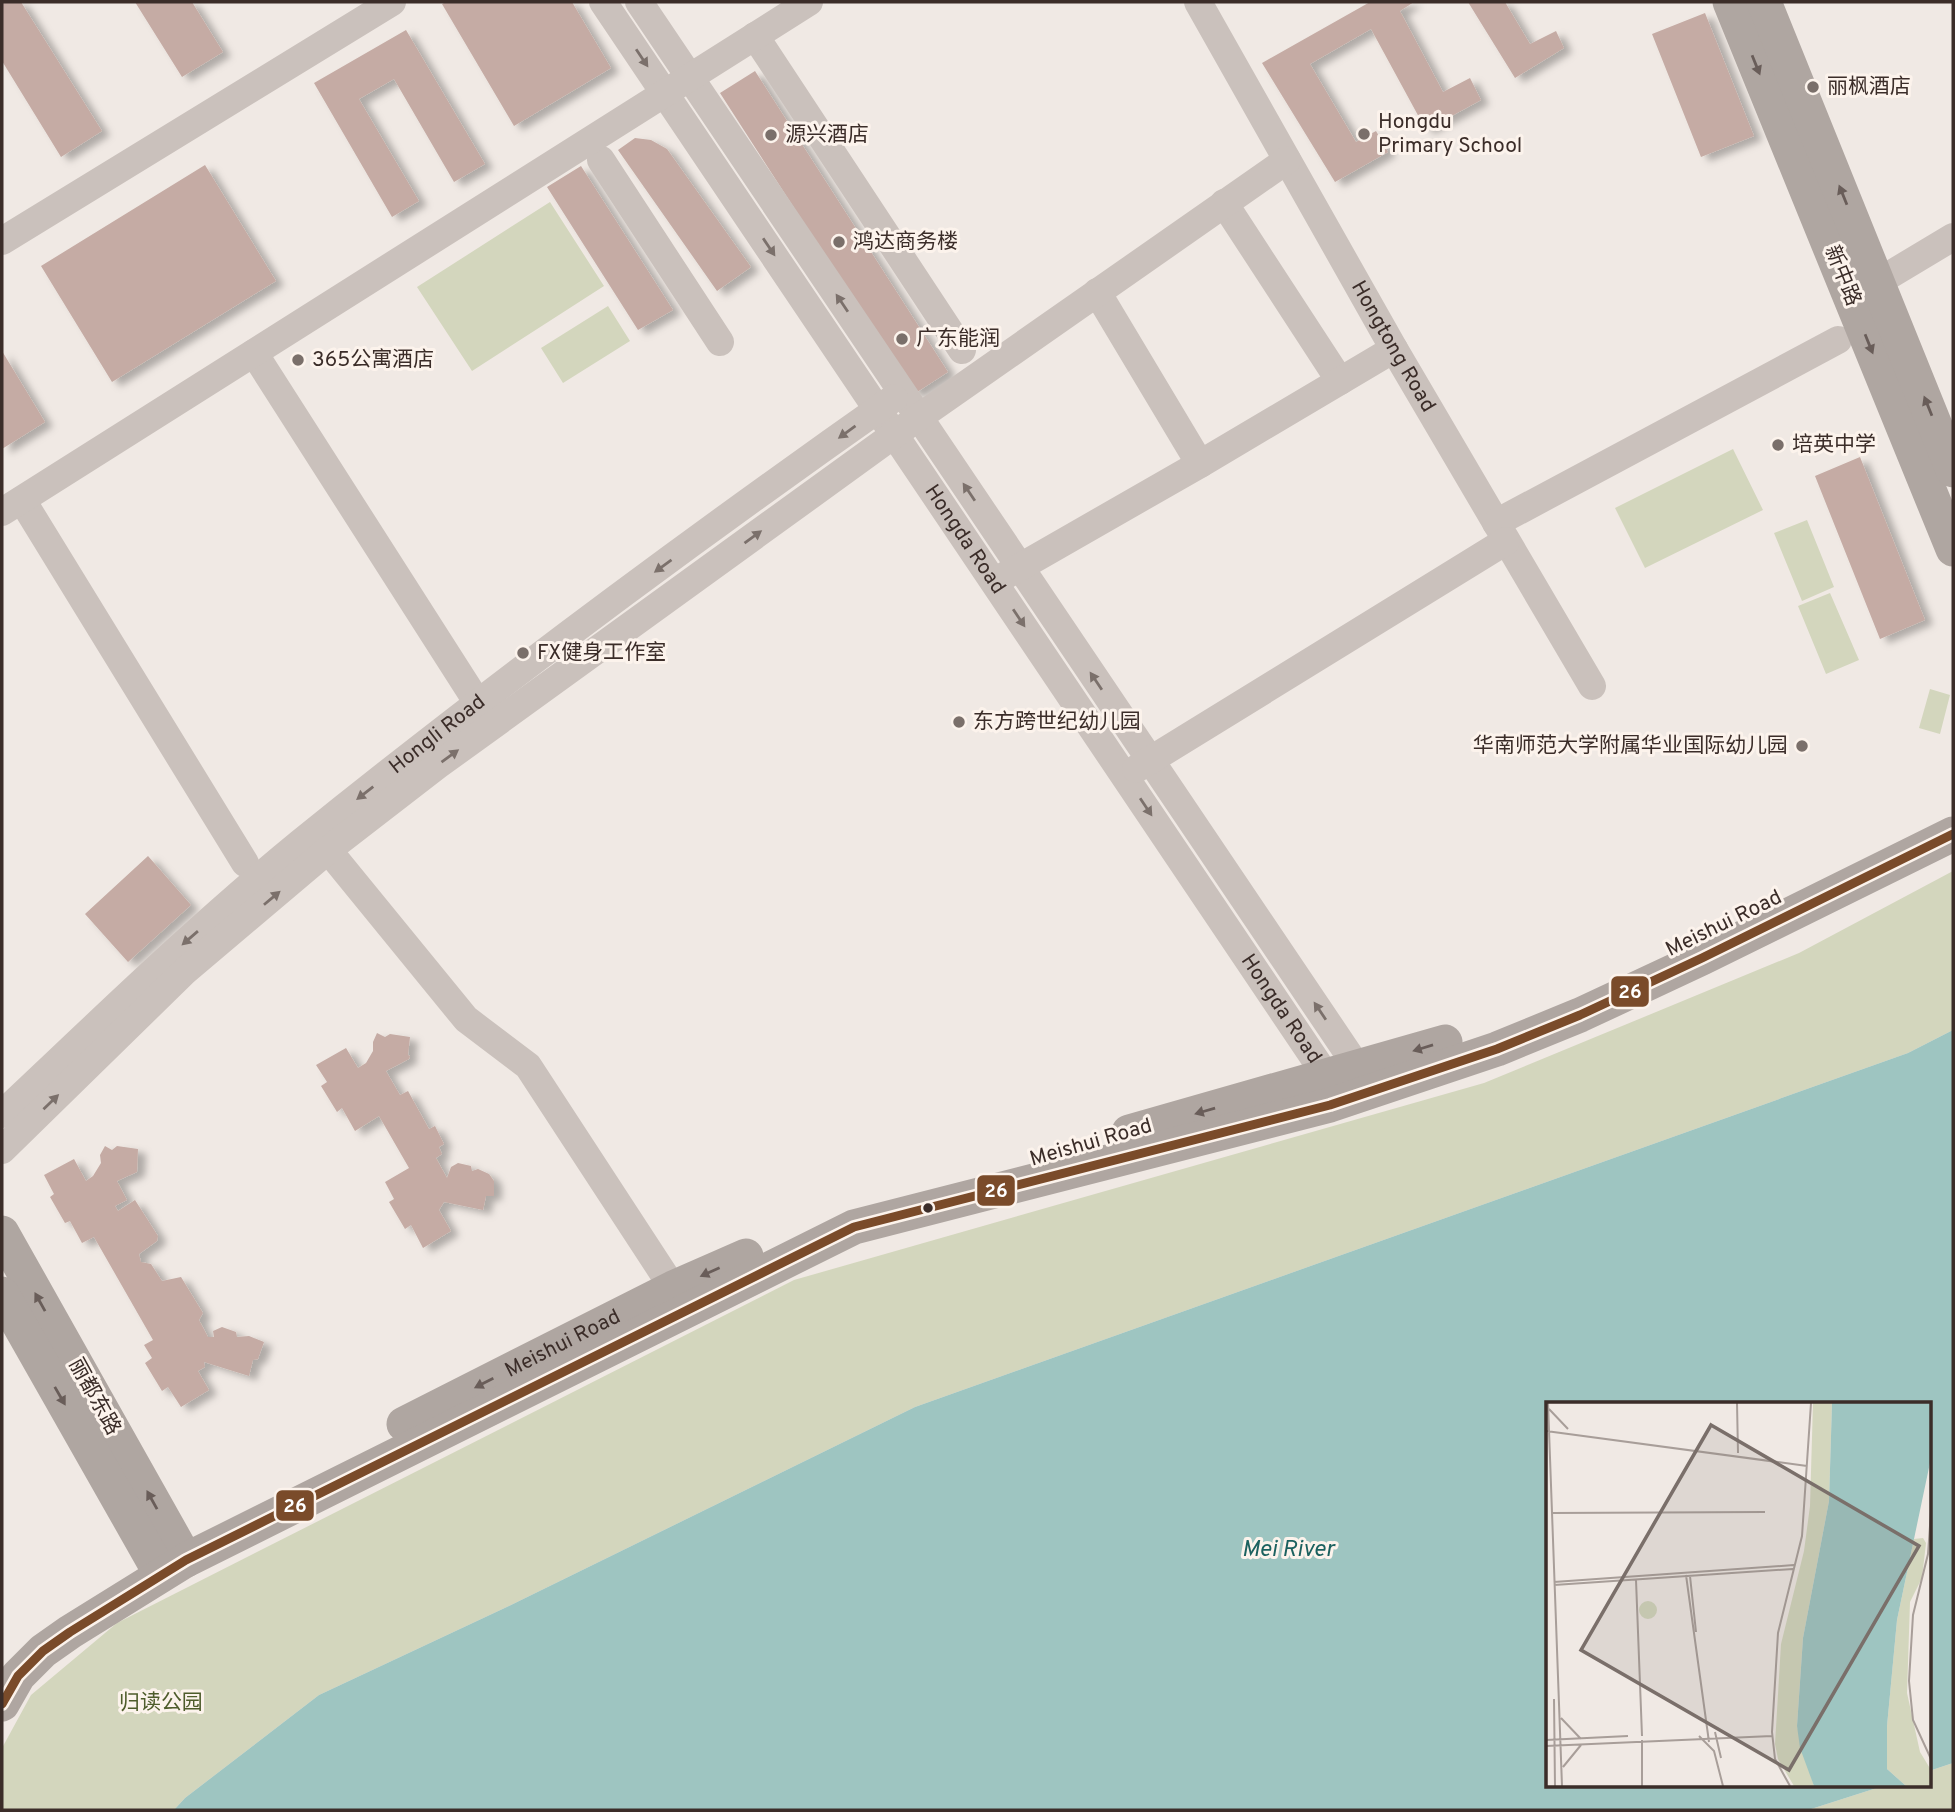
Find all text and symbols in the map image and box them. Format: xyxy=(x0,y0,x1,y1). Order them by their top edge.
one-way arrow xyxy=(635,48,648,68)
one-way arrow xyxy=(1750,55,1761,76)
place label: 丽枫酒店 xyxy=(1827,74,1911,101)
marker: 丽枫酒店 xyxy=(1805,79,1821,95)
place label: Hongdu Primary School xyxy=(1378,109,1522,160)
place label: 源兴酒店 xyxy=(785,122,869,149)
marker: Hongdu Primary School xyxy=(1356,126,1372,142)
marker: 源兴酒店 xyxy=(763,127,779,143)
one-way arrow xyxy=(1837,185,1848,206)
place label: 鸿达商务楼 xyxy=(853,229,958,256)
marker: 鸿达商务楼 xyxy=(831,234,847,250)
one-way arrow xyxy=(762,238,776,256)
street label: 新中路 xyxy=(1818,242,1866,310)
street label: Hongtong Road xyxy=(1345,276,1442,417)
one-way arrow xyxy=(835,294,849,312)
place label: 广东能润 xyxy=(916,326,1000,353)
marker: 广东能润 xyxy=(894,331,910,347)
one-way arrow xyxy=(1864,333,1875,354)
place label: 365公寓酒店 xyxy=(312,347,434,374)
marker: 365公寓酒店 xyxy=(290,352,306,368)
one-way arrow xyxy=(1922,396,1933,417)
one-way arrow xyxy=(838,425,856,439)
place label: 培英中学 xyxy=(1792,432,1876,459)
marker: 培英中学 xyxy=(1770,437,1786,453)
street label: Hongda Road xyxy=(918,479,1012,600)
one-way arrow xyxy=(963,482,976,502)
one-way arrow xyxy=(744,530,762,544)
one-way arrow xyxy=(654,559,672,573)
one-way arrow xyxy=(1012,609,1026,627)
place label: FX健身工作室 xyxy=(537,640,666,667)
marker: FX健身工作室 xyxy=(515,645,531,661)
one-way arrow xyxy=(1090,671,1103,690)
street label: Hongli Road xyxy=(384,689,491,780)
place label: 东方跨世纪幼儿园 xyxy=(973,709,1141,736)
marker: 东方跨世纪幼儿园 xyxy=(951,714,967,730)
place label: 华南师范大学附属华业国际幼儿园 xyxy=(1473,733,1788,760)
marker: 华南师范大学附属华业国际幼儿园 xyxy=(1794,738,1810,754)
one-way arrow xyxy=(441,750,459,764)
one-way arrow xyxy=(356,785,374,799)
one-way arrow xyxy=(1140,797,1153,817)
street label: Meishui Road xyxy=(1661,884,1787,964)
one-way arrow xyxy=(263,891,280,906)
one-way arrow xyxy=(181,930,199,946)
street label: Hongda Road xyxy=(1235,949,1328,1069)
line badge: 26 xyxy=(1610,975,1650,1008)
text: 26 xyxy=(1618,981,1642,1005)
one-way arrow xyxy=(1313,1002,1326,1021)
one-way arrow xyxy=(1413,1044,1434,1054)
one-way arrow xyxy=(42,1094,58,1111)
one-way arrow xyxy=(1193,1106,1215,1117)
street label: Meishui Road xyxy=(1027,1113,1155,1173)
line badge: 26 xyxy=(976,1174,1016,1207)
text: 26 xyxy=(984,1180,1008,1204)
unlabelled marker xyxy=(921,1201,935,1215)
one-way arrow xyxy=(699,1267,720,1278)
one-way arrow xyxy=(34,1292,46,1312)
street label: Meishui Road xyxy=(501,1303,625,1384)
street label: 丽都东路 xyxy=(62,1354,126,1440)
one-way arrow xyxy=(474,1378,494,1389)
one-way arrow xyxy=(54,1386,66,1406)
inset map xyxy=(1546,1402,1930,1787)
line badge: 26 xyxy=(275,1489,315,1522)
one-way arrow xyxy=(146,1491,158,1510)
text: 26 xyxy=(283,1495,307,1519)
water label: Mei River xyxy=(1242,1536,1337,1565)
park label: 归读公园 xyxy=(119,1690,203,1717)

